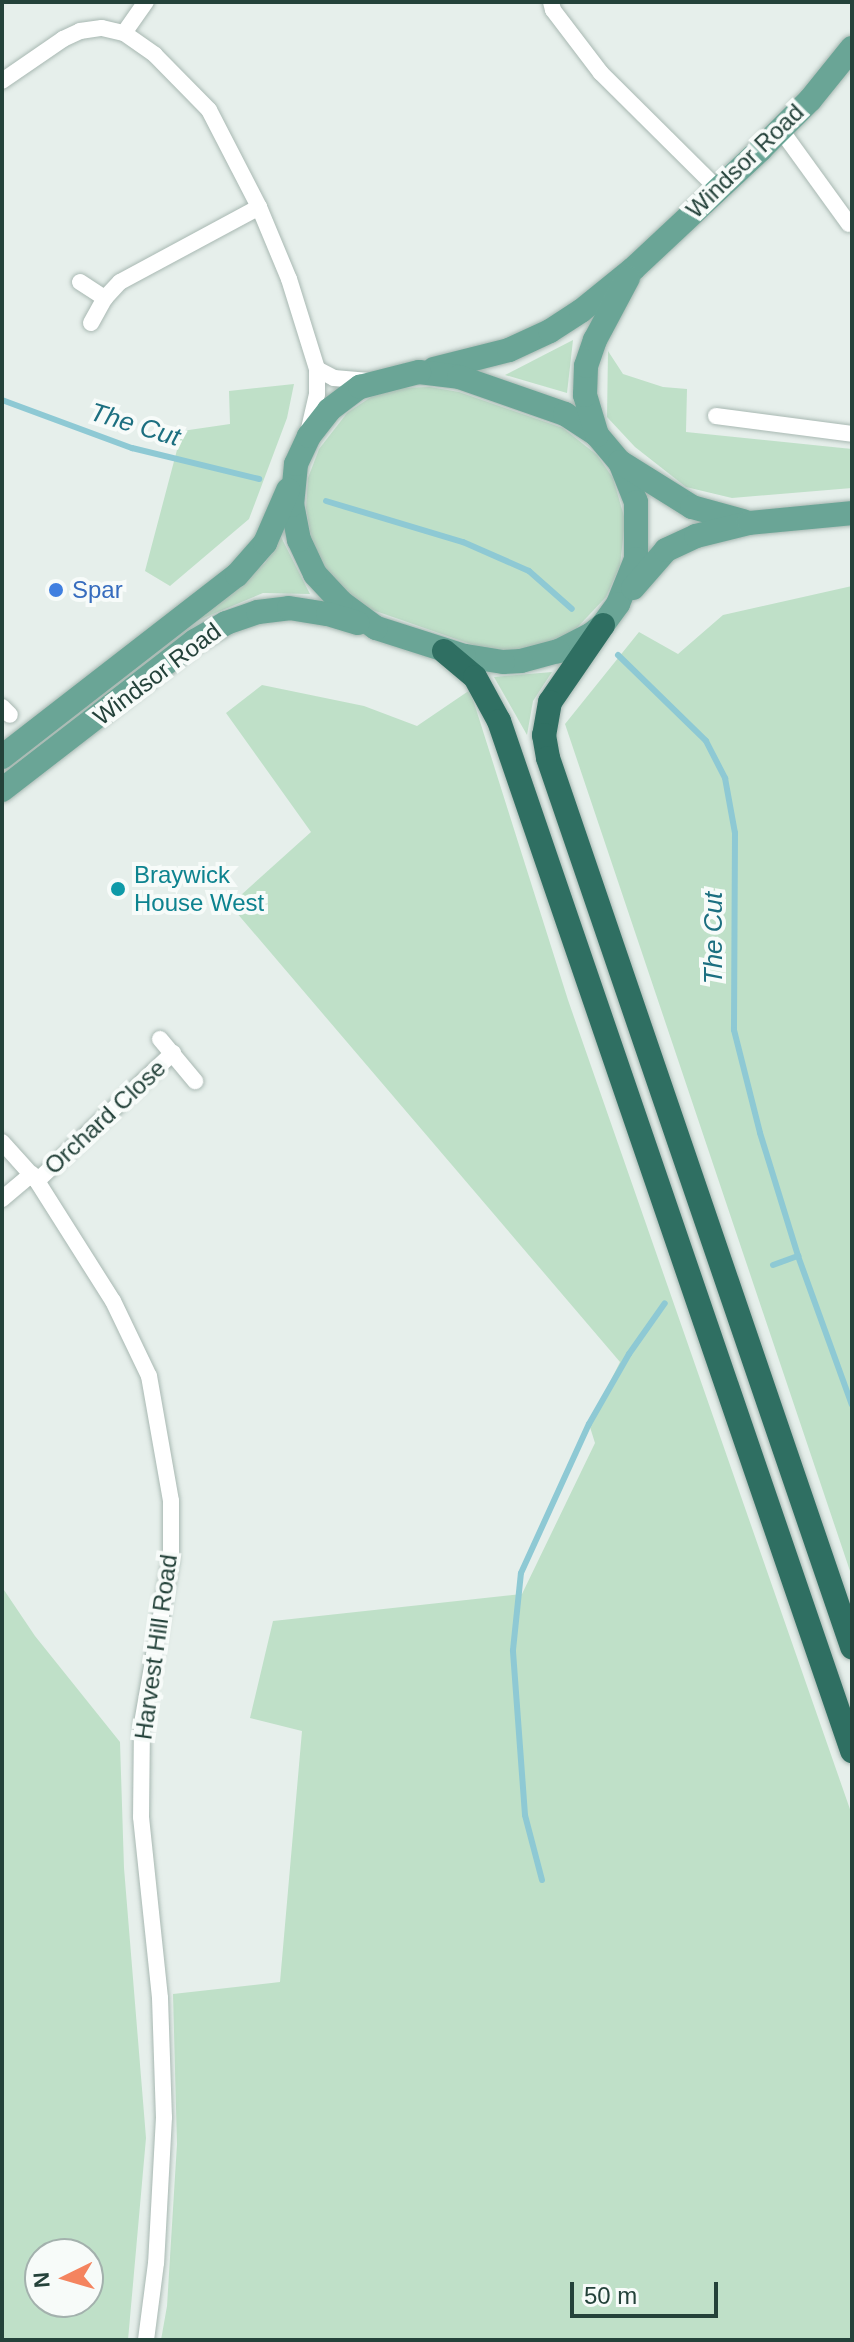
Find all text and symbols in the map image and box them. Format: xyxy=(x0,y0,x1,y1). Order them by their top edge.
street label: Windsor Road xyxy=(680,98,810,224)
water label: The Cut xyxy=(86,397,184,453)
place label: Spar xyxy=(72,576,123,604)
marker: Spar xyxy=(47,581,65,599)
street label: Windsor Road xyxy=(88,617,226,731)
place label: Braywick House West xyxy=(134,861,264,917)
marker: Braywick House West xyxy=(109,880,127,898)
water label: The Cut xyxy=(698,892,730,984)
street label: Orchard Close xyxy=(39,1054,171,1180)
street label: Harvest Hill Road xyxy=(129,1553,183,1741)
north arrow xyxy=(24,2238,104,2318)
scale bar xyxy=(574,2266,722,2316)
text: N xyxy=(28,2271,55,2289)
text: 50 m xyxy=(584,2282,637,2309)

